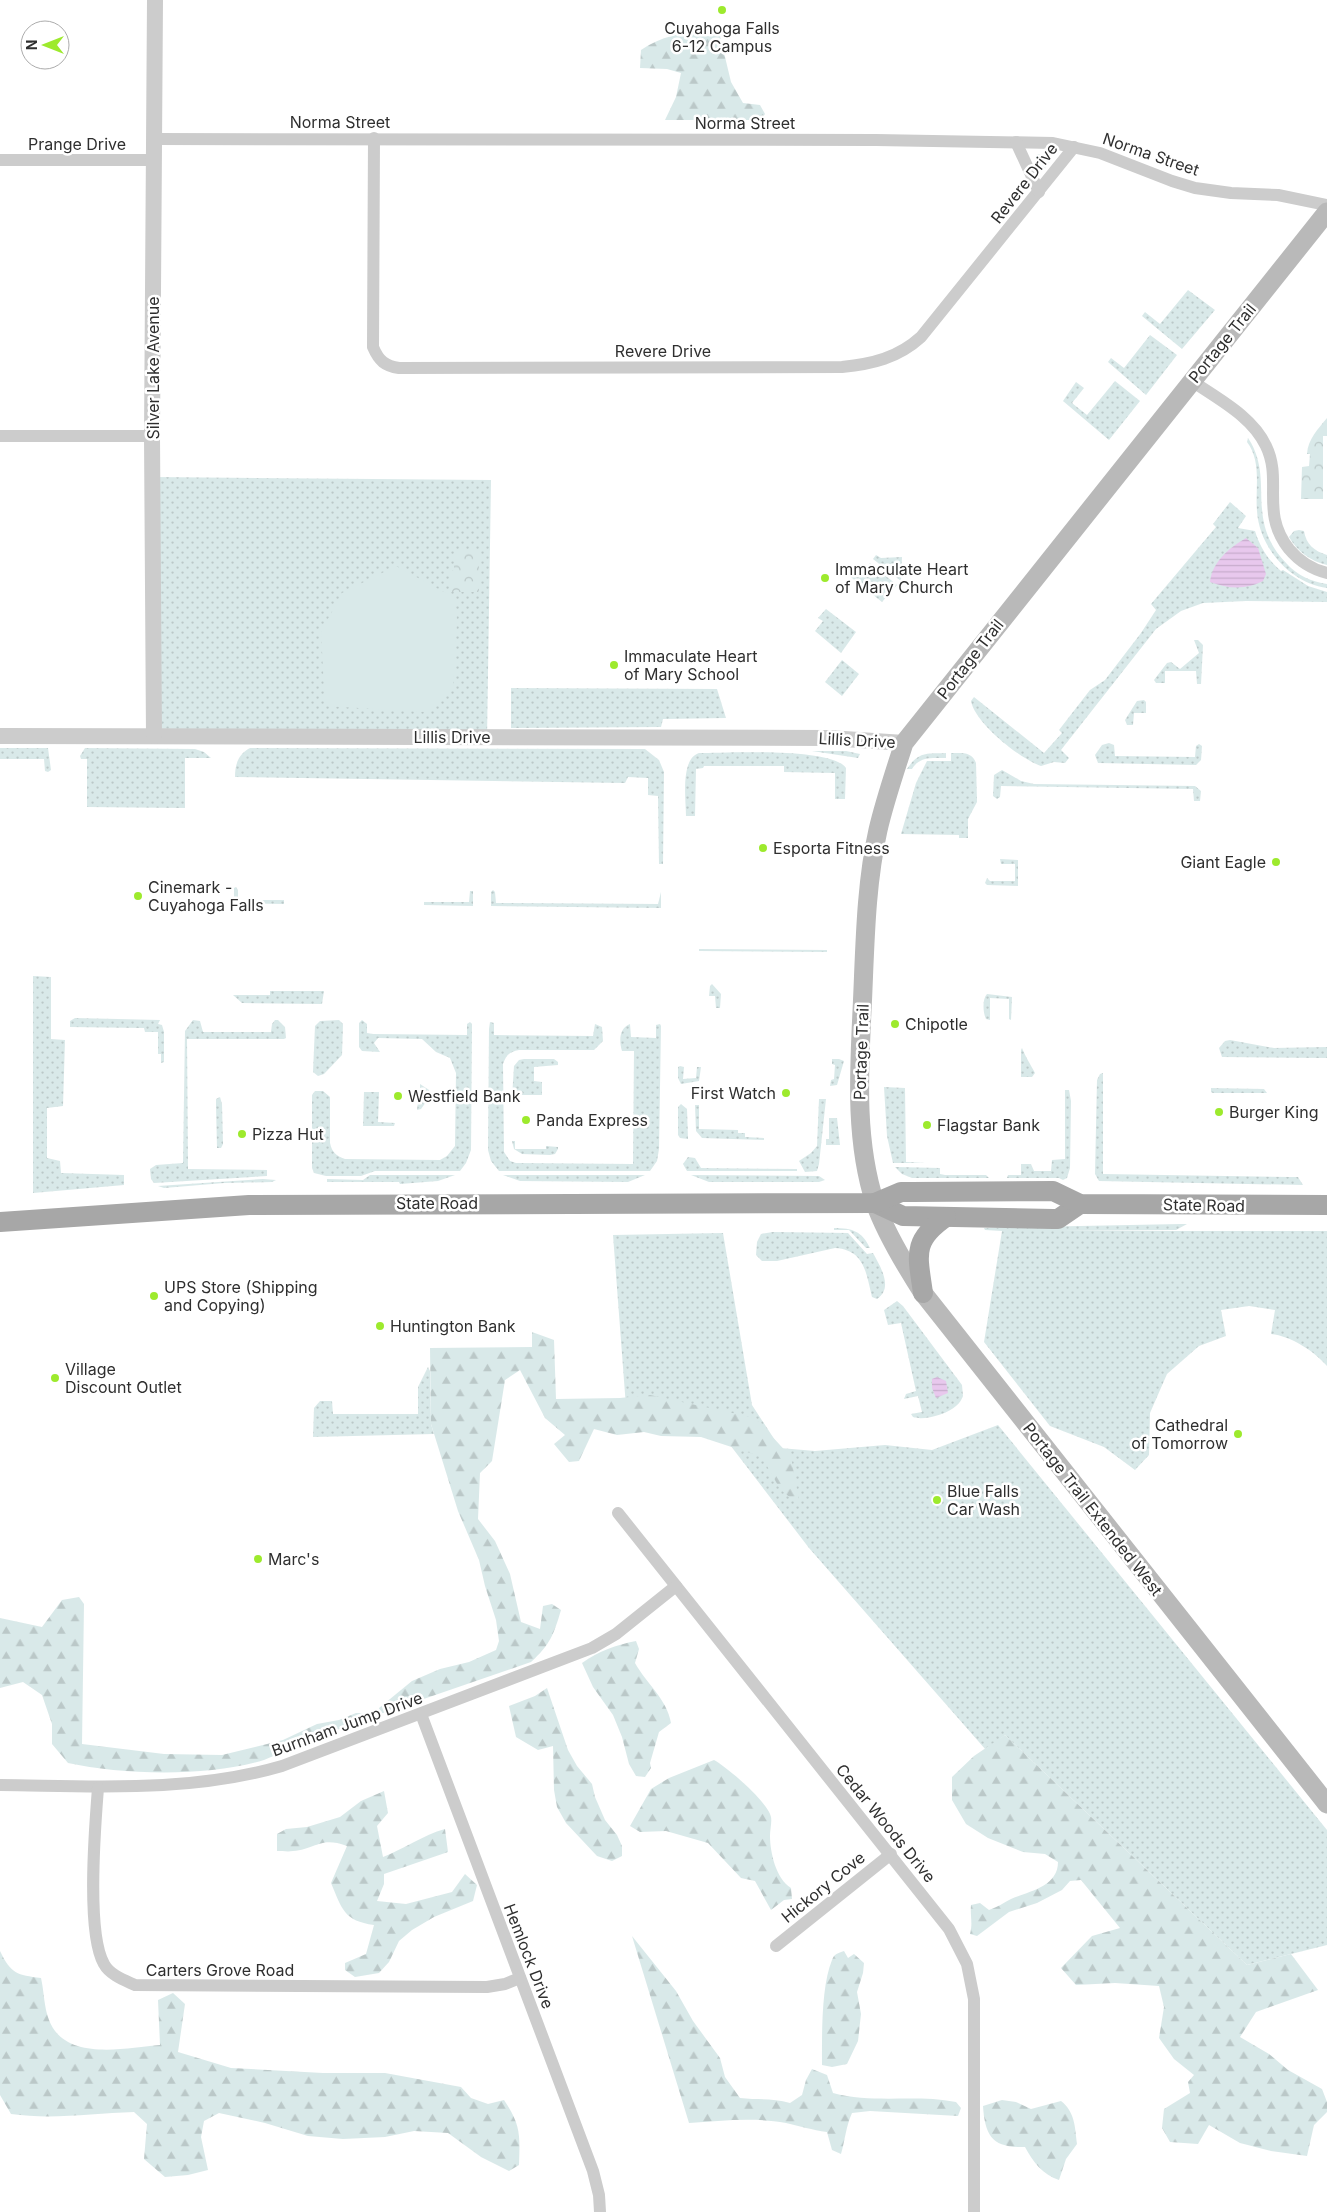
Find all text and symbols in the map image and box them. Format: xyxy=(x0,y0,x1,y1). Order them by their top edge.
marker: Cuyahoga Falls 6-12 Campus xyxy=(716,4,728,16)
place label: Cuyahoga Falls 6-12 Campus xyxy=(664,18,780,56)
north arrow xyxy=(20,20,70,70)
text: N xyxy=(23,40,40,50)
street label: Norma Street xyxy=(290,112,390,132)
street label: Norma Street xyxy=(695,113,795,133)
street label: Norma Street xyxy=(1100,128,1202,180)
street label: Prange Drive xyxy=(28,134,126,154)
street label: Revere Drive xyxy=(986,139,1062,227)
street label: Silver Lake Avenue xyxy=(143,296,163,440)
street label: Portage Trail xyxy=(1184,299,1260,387)
street label: Revere Drive xyxy=(615,341,711,361)
place label: Immaculate Heart of Mary Church xyxy=(835,559,969,597)
marker: Immaculate Heart of Mary Church xyxy=(819,572,831,584)
street label: Portage Trail xyxy=(933,615,1007,703)
place label: Immaculate Heart of Mary School xyxy=(624,646,758,684)
marker: Immaculate Heart of Mary School xyxy=(608,659,620,671)
street label: Lillis Drive xyxy=(413,727,491,747)
street label: Lillis Drive xyxy=(818,728,896,752)
place label: Esporta Fitness xyxy=(773,838,890,858)
marker: Esporta Fitness xyxy=(757,842,769,854)
place label: Giant Eagle xyxy=(1180,852,1266,872)
marker: Giant Eagle xyxy=(1270,856,1282,868)
place label: Cinemark - Cuyahoga Falls xyxy=(148,877,264,915)
marker: Cinemark - Cuyahoga Falls xyxy=(132,890,144,902)
street label: Portage Trail xyxy=(849,1004,873,1100)
place label: Chipotle xyxy=(905,1014,968,1034)
marker: Chipotle xyxy=(889,1018,901,1030)
place label: First Watch xyxy=(691,1083,776,1103)
place label: Westfield Bank xyxy=(408,1086,521,1106)
marker: First Watch xyxy=(780,1087,792,1099)
marker: Westfield Bank xyxy=(392,1090,404,1102)
place label: Burger King xyxy=(1229,1102,1319,1122)
marker: Burger King xyxy=(1213,1106,1225,1118)
place label: Panda Express xyxy=(536,1110,648,1130)
marker: Panda Express xyxy=(520,1114,532,1126)
place label: Flagstar Bank xyxy=(937,1115,1040,1135)
marker: Flagstar Bank xyxy=(921,1119,933,1131)
place label: Pizza Hut xyxy=(252,1124,324,1144)
marker: Pizza Hut xyxy=(236,1128,248,1140)
street label: State Road xyxy=(396,1193,478,1213)
street label: State Road xyxy=(1163,1194,1245,1216)
place label: UPS Store (Shipping and Copying) xyxy=(164,1277,318,1315)
marker: UPS Store (Shipping and Copying) xyxy=(148,1290,160,1302)
place label: Huntington Bank xyxy=(390,1316,516,1336)
marker: Huntington Bank xyxy=(374,1320,386,1332)
place label: Village Discount Outlet xyxy=(65,1359,182,1397)
marker: Village Discount Outlet xyxy=(49,1372,61,1384)
place label: Cathedral of Tomorrow xyxy=(1131,1415,1228,1453)
street label: Portage Trail Extended West xyxy=(1019,1418,1167,1600)
marker: Cathedral of Tomorrow xyxy=(1232,1428,1244,1440)
place label: Blue Falls Car Wash xyxy=(947,1481,1020,1519)
marker: Blue Falls Car Wash xyxy=(931,1494,943,1506)
place label: Marc's xyxy=(268,1549,319,1569)
marker: Marc's xyxy=(252,1553,264,1565)
street label: Burnham Jump Drive xyxy=(269,1687,425,1761)
street label: Cedar Woods Drive xyxy=(832,1760,940,1886)
street label: Hickory Cove xyxy=(777,1847,869,1927)
street label: Hemlock Drive xyxy=(500,1901,558,2011)
street label: Carters Grove Road xyxy=(146,1960,294,1980)

